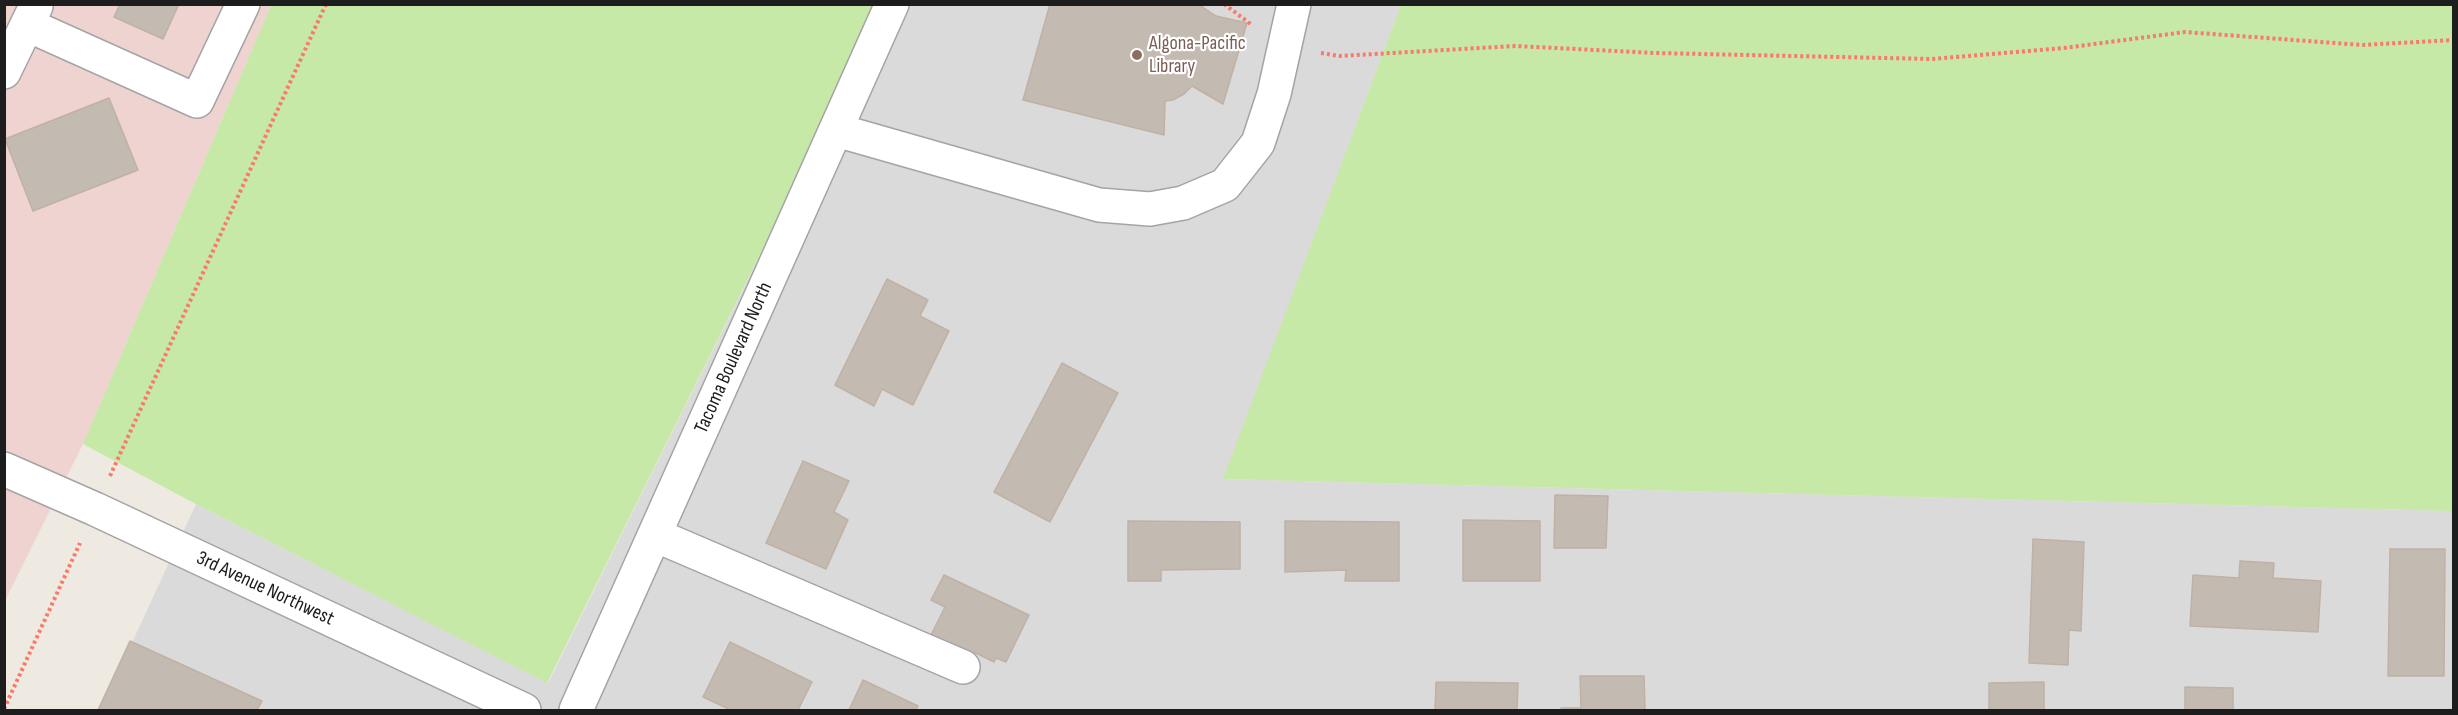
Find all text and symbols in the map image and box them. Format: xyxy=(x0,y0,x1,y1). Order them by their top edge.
place label: Algona-Pacific Library xyxy=(1149,32,1246,79)
marker: Algona-Pacific Library xyxy=(1130,48,1144,62)
street label: Tacoma Boulevard North xyxy=(690,279,778,437)
street label: 3rd Avenue Northwest xyxy=(192,547,338,631)

